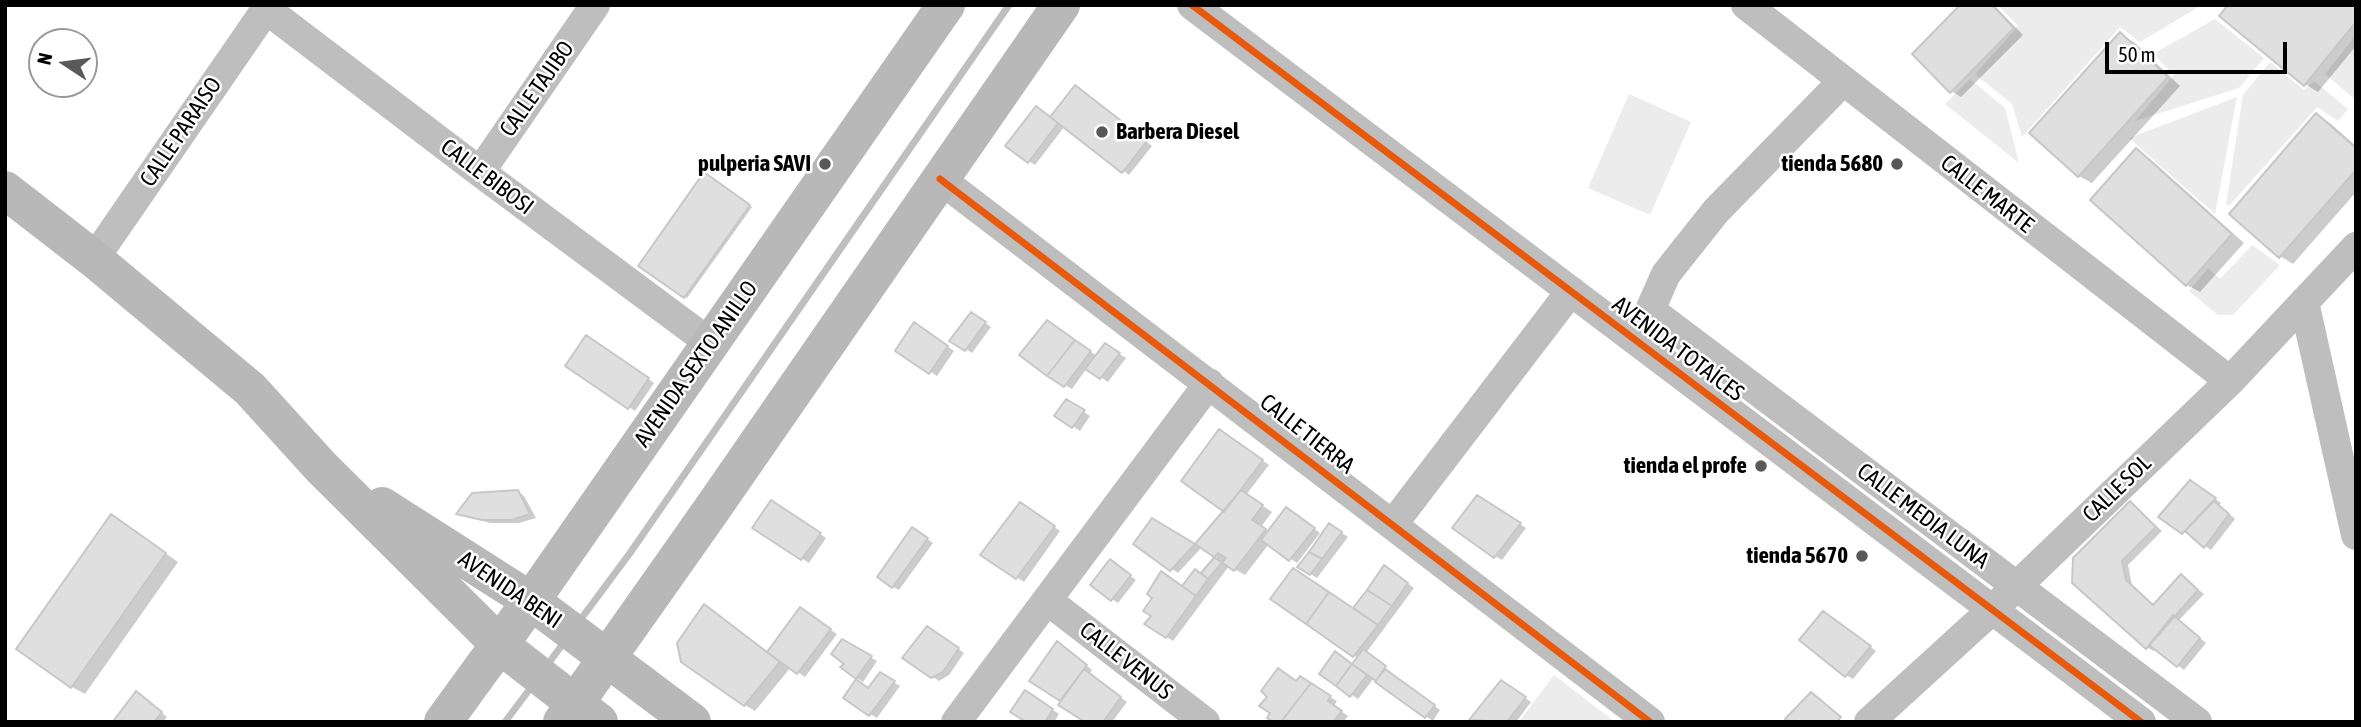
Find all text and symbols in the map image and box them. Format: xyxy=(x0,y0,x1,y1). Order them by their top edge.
north arrow xyxy=(28,28,98,98)
scale bar xyxy=(2109,28,2291,72)
street label: CALLE TAJIBO xyxy=(494,36,580,142)
text: 50 m xyxy=(2118,42,2156,66)
text: N xyxy=(33,51,56,67)
street label: CALLE PARAISO xyxy=(134,72,228,192)
place label: Barbera Diesel xyxy=(1116,118,1239,146)
marker: Barbera Diesel xyxy=(1094,124,1110,140)
street label: CALLE BIBOSI xyxy=(435,133,539,221)
street label: CALLE MARTE xyxy=(1935,149,2039,239)
place label: pulperia SAVI xyxy=(698,150,811,178)
place label: tienda 5680 xyxy=(1782,150,1883,178)
marker: pulperia SAVI xyxy=(817,156,833,172)
marker: tienda 5680 xyxy=(1889,156,1905,172)
street label: AVENIDA SEXTO ANILLO xyxy=(628,276,764,452)
street label: AVENIDA TOTAÍCES xyxy=(1607,291,1749,407)
street label: CALLE TIERRA xyxy=(1254,389,1360,479)
street label: CALLE SOL xyxy=(2077,450,2157,528)
place label: tienda el profe xyxy=(1624,452,1747,480)
street label: CALLE MEDIA LUNA xyxy=(1852,457,1994,575)
marker: tienda el profe xyxy=(1753,458,1769,474)
place label: tienda 5670 xyxy=(1747,542,1848,570)
street label: AVENIDA BENI xyxy=(453,545,567,635)
marker: tienda 5670 xyxy=(1854,548,1870,564)
street label: CALLE VENUS xyxy=(1074,616,1178,706)

